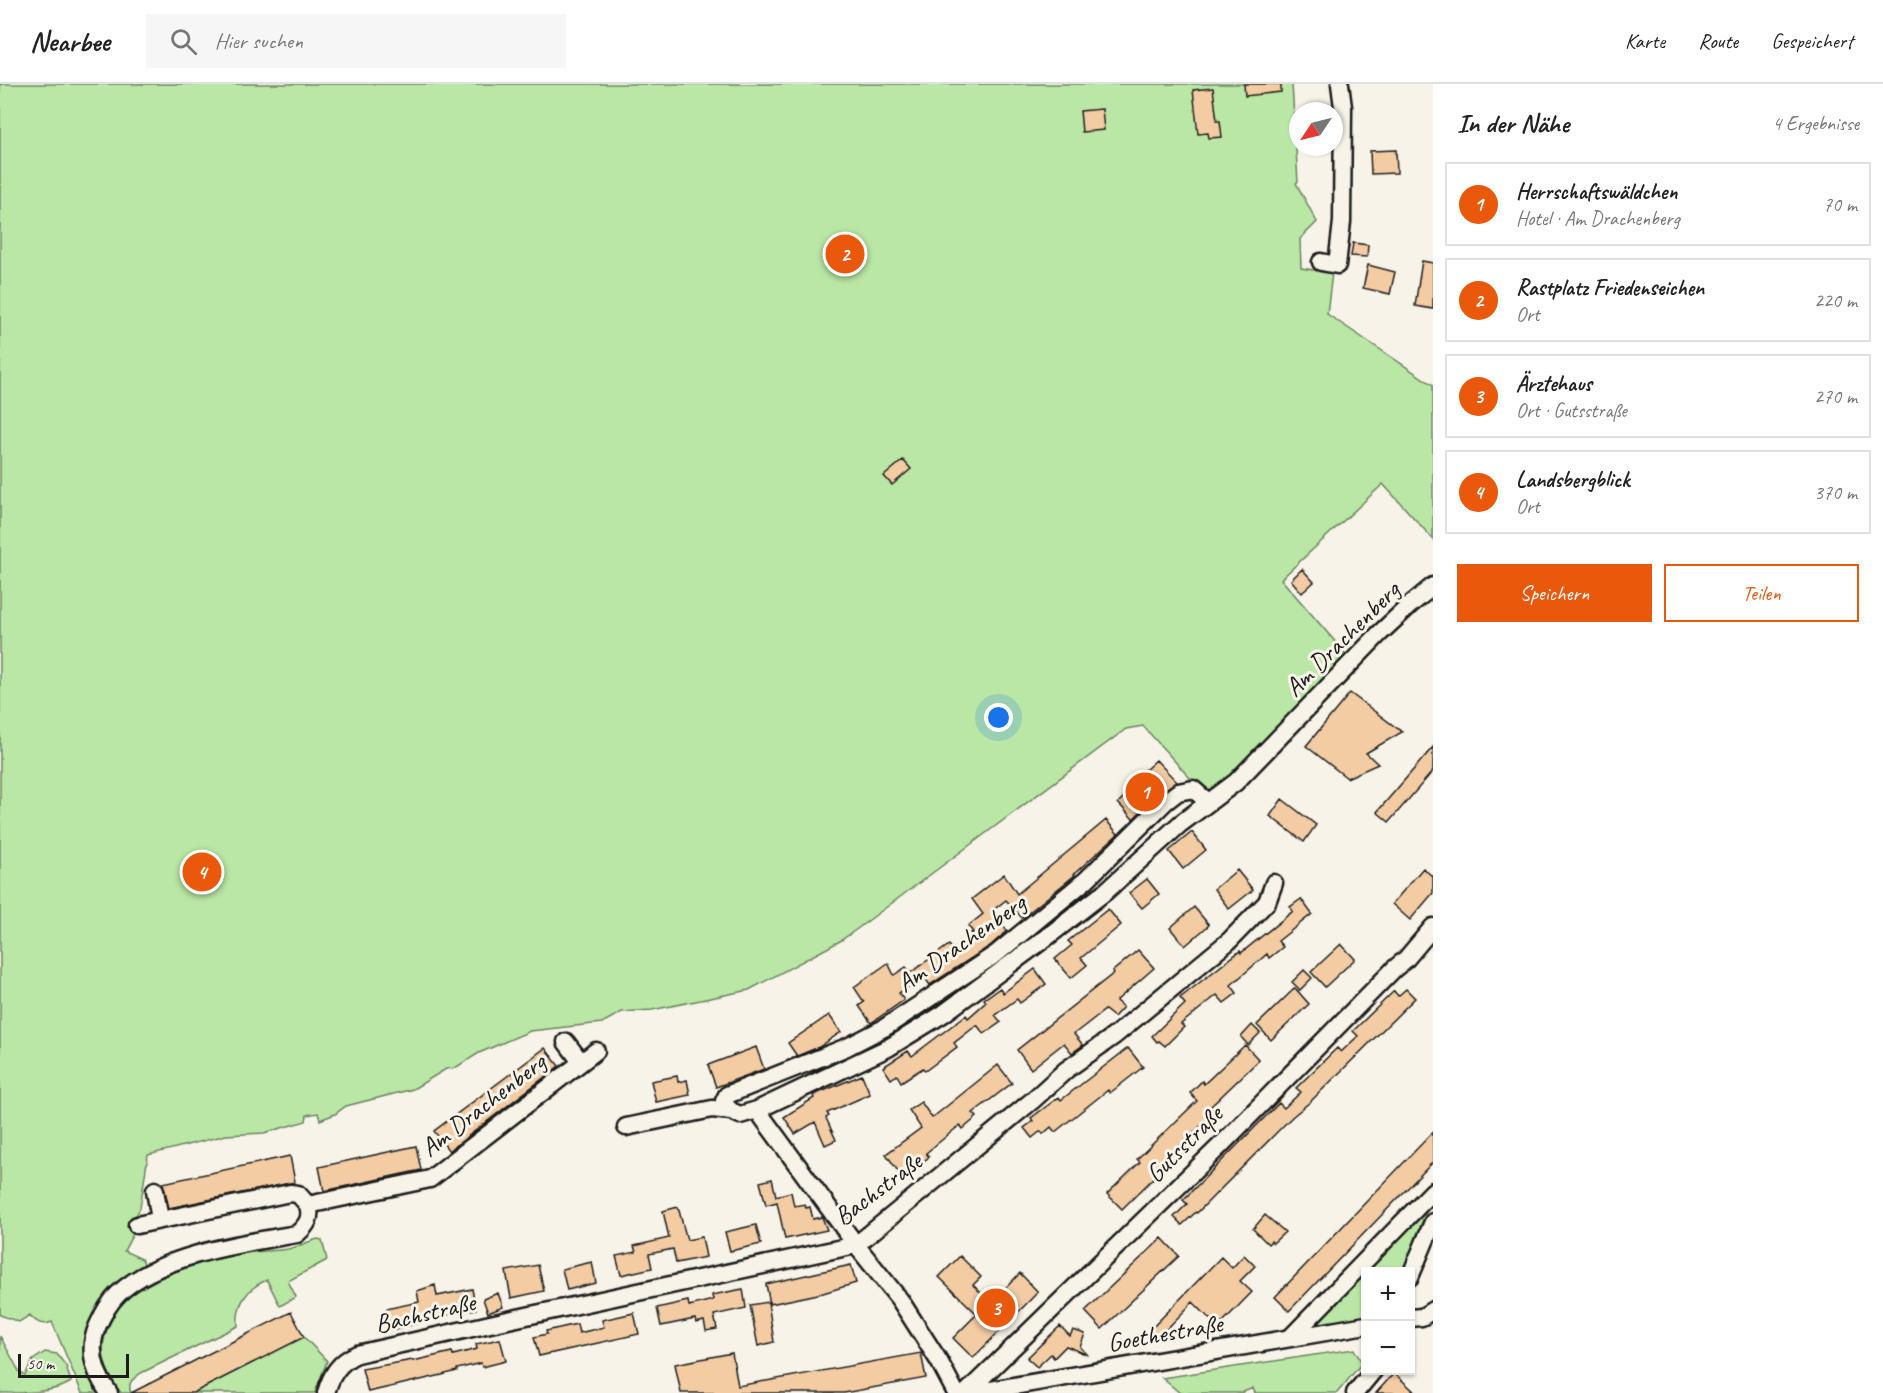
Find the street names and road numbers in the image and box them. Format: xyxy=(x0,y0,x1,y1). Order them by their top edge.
street label: Am Drachenberg xyxy=(1277,573,1408,704)
street label: Am Drachenberg xyxy=(890,885,1033,1000)
street label: Am Drachenberg xyxy=(414,1045,554,1164)
street label: Gutsstraße xyxy=(1138,1097,1231,1190)
street label: Bachstraße xyxy=(827,1144,931,1233)
street label: Bachstraße xyxy=(372,1285,481,1341)
street label: Goethestraße xyxy=(1105,1306,1228,1359)

